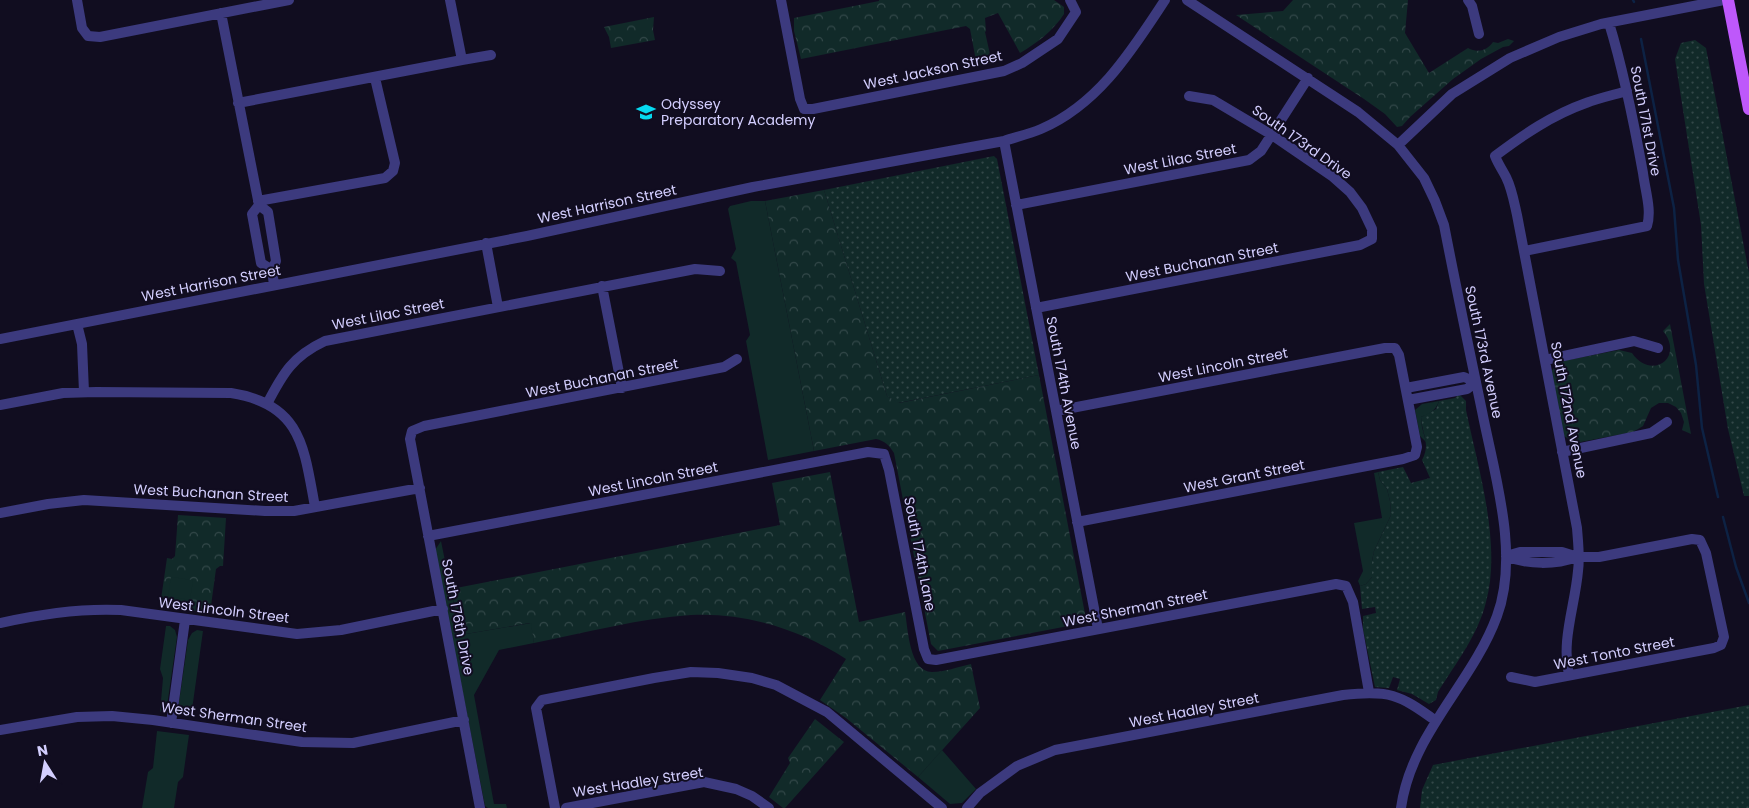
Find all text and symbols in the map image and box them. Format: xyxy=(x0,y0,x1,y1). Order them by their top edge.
street label: West Jackson Street xyxy=(862,46,1004,94)
street label: South 171st Drive xyxy=(1626,64,1667,178)
place label: Odyssey Preparatory Academy xyxy=(661,94,815,130)
street label: South 173rd Drive xyxy=(1248,100,1356,184)
school or university icon: Odyssey Preparatory Academy xyxy=(635,101,657,123)
street label: West Lilac Street xyxy=(1122,138,1238,180)
street label: West Harrison Street xyxy=(536,180,678,228)
street label: West Buchanan Street xyxy=(1124,237,1280,287)
street label: West Harrison Street xyxy=(140,260,282,306)
street label: South 173rd Avenue xyxy=(1460,284,1508,421)
street label: West Lilac Street xyxy=(330,293,446,335)
street label: South 174th Avenue xyxy=(1041,315,1087,452)
street label: South 172nd Avenue xyxy=(1546,340,1592,480)
street label: West Lincoln Street xyxy=(1157,343,1289,387)
street label: West Buchanan Street xyxy=(524,353,680,403)
street label: West Grant Street xyxy=(1182,454,1306,498)
street label: West Lincoln Street xyxy=(587,457,719,501)
street label: West Buchanan Street xyxy=(133,479,289,507)
street label: South 174th Lane xyxy=(899,495,941,613)
street label: South 176th Drive xyxy=(437,557,479,677)
street label: West Sherman Street xyxy=(1061,584,1209,632)
street label: West Lincoln Street xyxy=(158,592,290,628)
street label: West Tonto Street xyxy=(1552,631,1676,675)
street label: West Hadley Street xyxy=(1127,688,1261,732)
street label: West Sherman Street xyxy=(160,697,308,737)
north arrow xyxy=(20,738,70,788)
text: N xyxy=(35,739,50,761)
street label: West Hadley Street xyxy=(571,762,705,802)

